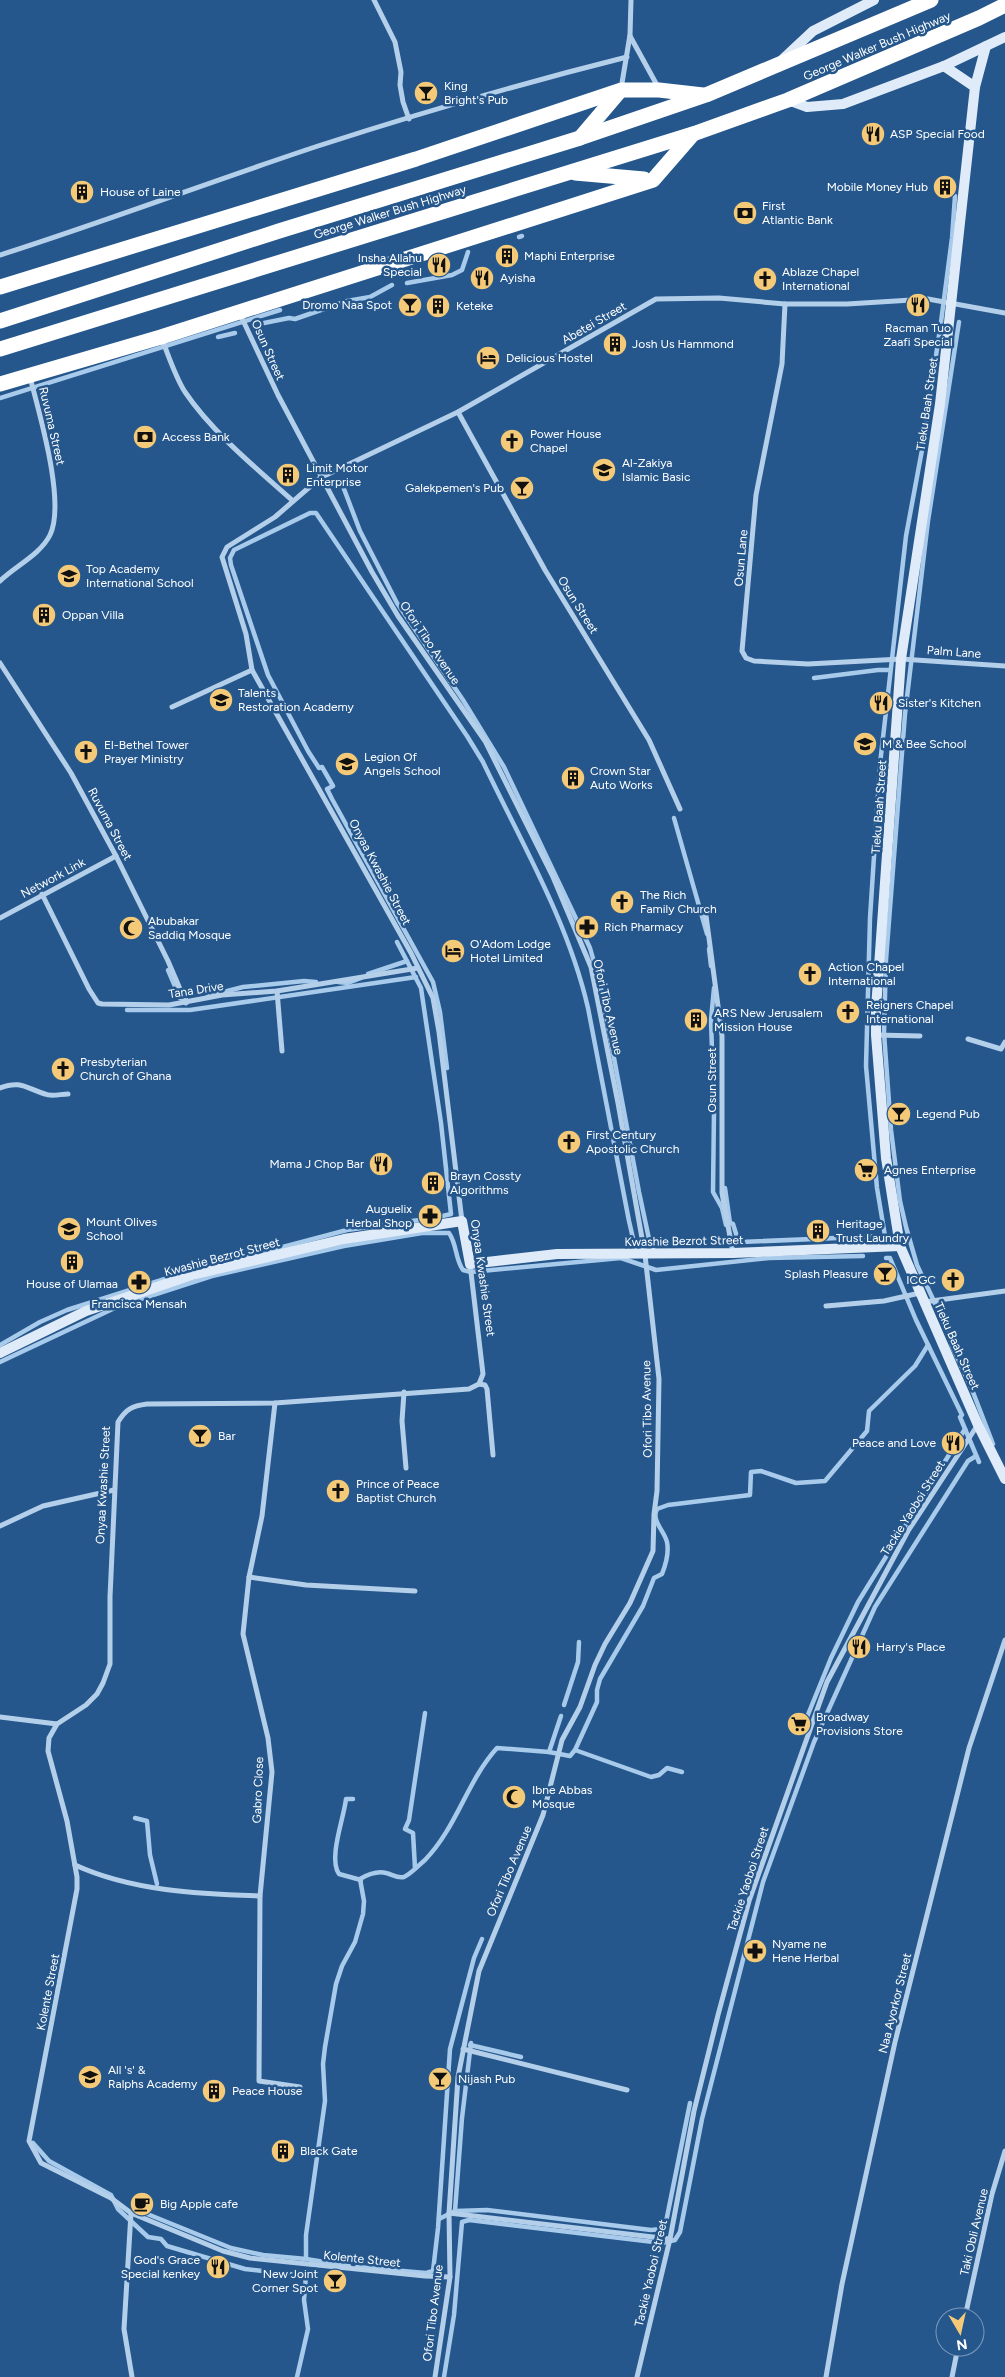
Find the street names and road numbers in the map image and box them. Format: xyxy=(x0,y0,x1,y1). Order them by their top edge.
street label: George Walker Bush Highway xyxy=(801,8,953,83)
street label: George Walker Bush Highway xyxy=(312,182,469,242)
street label: Abetei Street xyxy=(559,299,629,347)
street label: Osun Street xyxy=(248,318,288,383)
street label: Tieku Baah Street xyxy=(914,356,941,452)
street label: Ruvuma Street xyxy=(36,385,68,467)
street label: Osun Lane xyxy=(732,529,750,587)
street label: Osun Street xyxy=(555,574,601,637)
street label: Ofori Tibo Avenue xyxy=(397,599,463,688)
street label: Palm Lane xyxy=(926,643,982,661)
street label: Tieku Baah Street xyxy=(869,759,889,855)
street label: Ruvuma Street xyxy=(85,785,135,863)
street label: Onyaa Kwashie Street xyxy=(346,817,414,928)
street label: Network Link xyxy=(18,855,88,901)
street label: Ofori Tibo Avenue xyxy=(590,958,626,1056)
street label: Tana Drive xyxy=(167,979,225,1001)
street label: Osun Street xyxy=(705,1047,719,1112)
street label: Onyaa Kwashie Street xyxy=(468,1219,498,1338)
street label: Kwashie Bezrot Street xyxy=(624,1233,744,1249)
street label: Kwashie Bezrot Street xyxy=(163,1235,282,1279)
street label: Tieku Baah Street xyxy=(931,1300,983,1392)
street label: Ofori Tibo Avenue xyxy=(639,1360,655,1458)
street label: Onyaa Kwashie Street xyxy=(93,1425,113,1544)
street label: Tackie Yaoboi Street xyxy=(878,1457,948,1558)
street label: Gabro Close xyxy=(250,1756,266,1824)
street label: Ofori Tibo Avenue xyxy=(484,1823,535,1919)
street label: Tackie Yaoboi Street xyxy=(724,1824,772,1933)
street label: Naa Ayorkor Street xyxy=(876,1951,914,2055)
street label: Kolente Street xyxy=(34,1952,62,2031)
street label: Taki Obli Avenue xyxy=(957,2187,991,2277)
street label: Tackie Yaoboi Street xyxy=(632,2218,670,2328)
street label: Kolente Street xyxy=(323,2248,402,2270)
street label: Ofori Tibo Avenue xyxy=(420,2263,446,2362)

